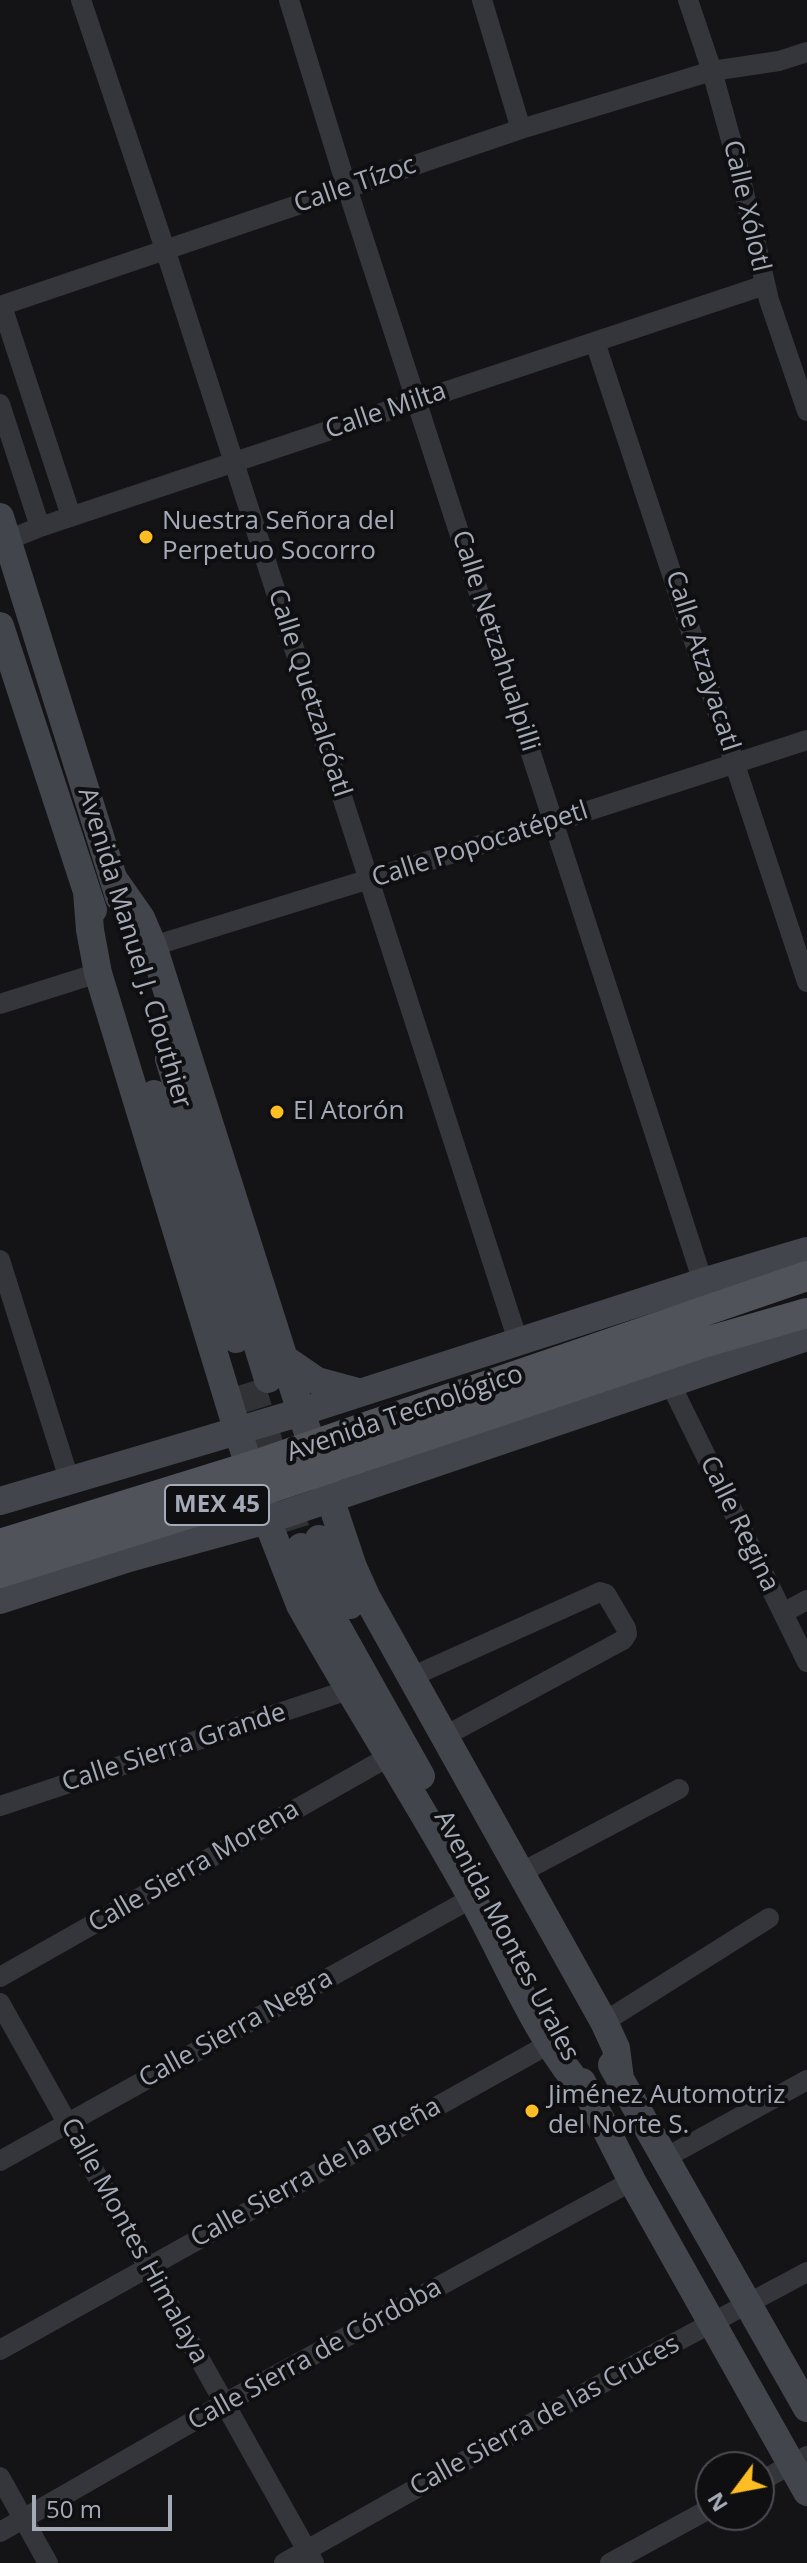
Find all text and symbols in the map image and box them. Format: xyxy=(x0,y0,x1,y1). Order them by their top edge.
street label: Calle Xólotl xyxy=(716,137,776,275)
street label: Calle Tízoc xyxy=(290,150,420,220)
street label: Calle Milta xyxy=(322,376,450,446)
place label: Nuestra Señora del Perpetuo Socorro xyxy=(162,506,395,568)
street label: Calle Netzahualpilli xyxy=(445,527,545,755)
marker: Nuestra Señora del Perpetuo Socorro xyxy=(137,528,155,546)
street label: Calle Atzayacatl xyxy=(658,567,746,755)
street label: Calle Quetzalcóatl xyxy=(261,585,357,801)
street label: Avenida Manuel J. Clouthier xyxy=(70,784,198,1112)
street label: Calle Popocatépetl xyxy=(368,795,592,895)
place label: El Atorón xyxy=(293,1096,404,1128)
marker: El Atorón xyxy=(268,1103,286,1121)
street label: Avenida Tecnológico xyxy=(283,1359,527,1469)
street label: Calle Regina xyxy=(693,1451,785,1597)
road number: MEX 45 xyxy=(165,1485,269,1525)
street label: Calle Sierra Grande xyxy=(58,1697,290,1799)
street label: Calle Sierra Morena xyxy=(83,1794,305,1940)
street label: Avenida Montes Urales xyxy=(427,1805,585,2067)
street label: Calle Sierra Negra xyxy=(134,1963,338,2095)
place label: Jiménez Automotriz del Norte S. xyxy=(548,2080,785,2142)
street label: Calle Sierra de la Breña xyxy=(186,2091,446,2255)
marker: Jiménez Automotriz del Norte S. xyxy=(523,2102,541,2120)
street label: Calle Montes Himalaya xyxy=(53,2113,215,2369)
street label: Calle Sierra de Córdoba xyxy=(183,2272,447,2438)
street label: Calle Sierra de las Cruces xyxy=(405,2329,685,2503)
north arrow xyxy=(695,2451,775,2531)
scale bar xyxy=(36,2479,176,2529)
text: N xyxy=(699,2487,734,2518)
text: 50 m xyxy=(46,2492,102,2525)

